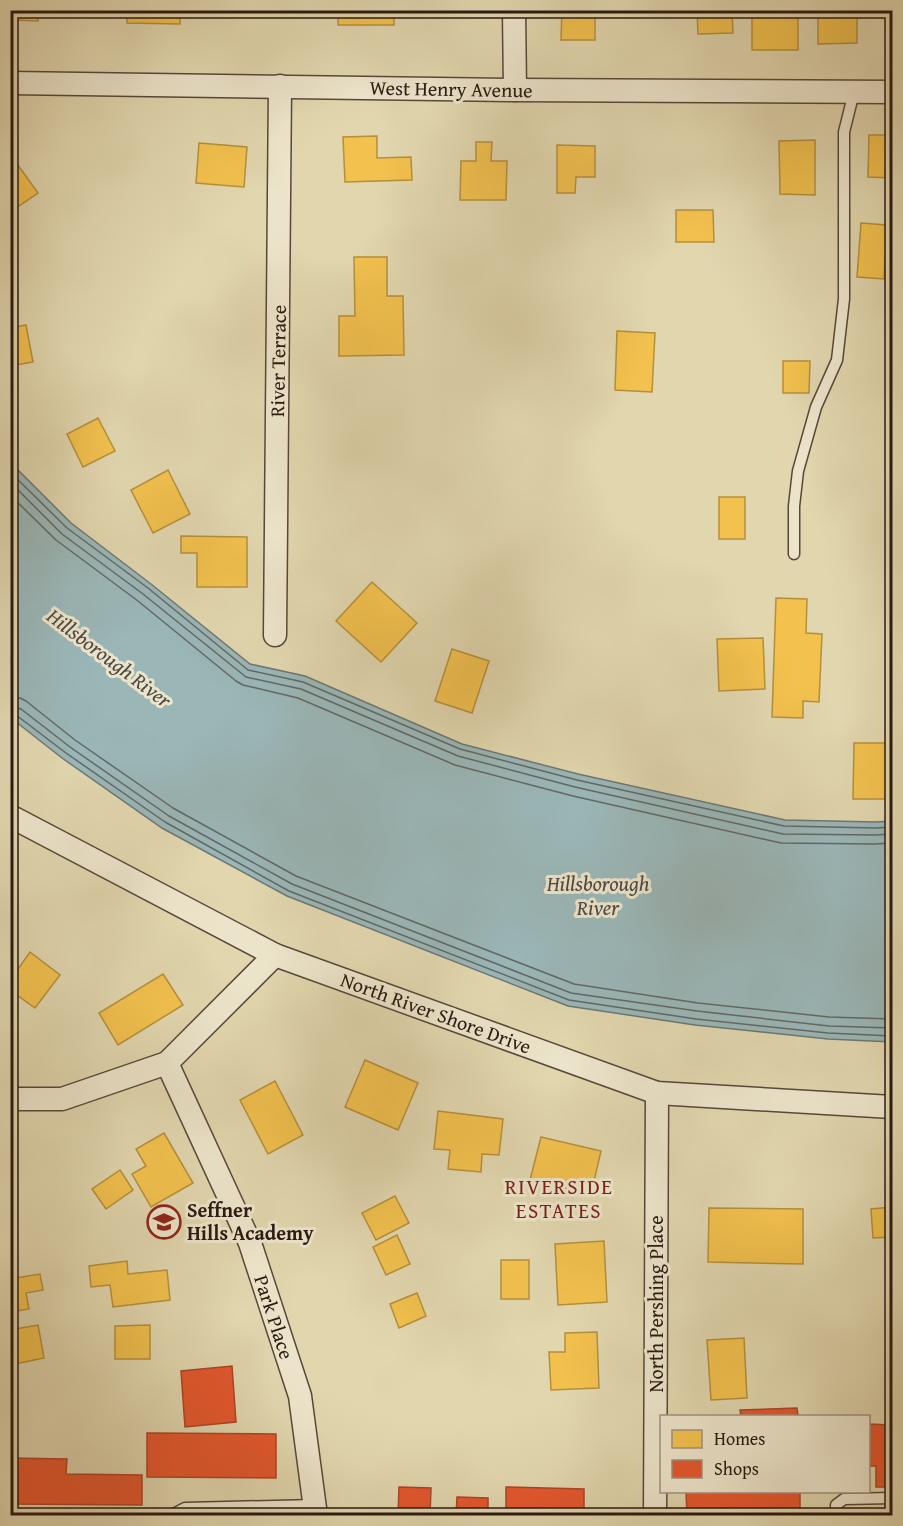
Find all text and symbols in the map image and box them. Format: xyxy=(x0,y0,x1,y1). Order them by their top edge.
street label: West Henry Avenue xyxy=(369,73,533,104)
street label: River Terrace xyxy=(262,305,293,417)
water label: Hillsborough River xyxy=(40,600,179,716)
water label: Hillsborough River xyxy=(546,868,650,923)
street label: North River Shore Drive xyxy=(337,965,535,1060)
district label: RIVERSIDE ESTATES xyxy=(505,1171,613,1226)
place label: Seffner Hills Academy xyxy=(187,1195,314,1247)
school or university icon: Seffner Hills Academy xyxy=(146,1204,182,1240)
street label: North Pershing Place xyxy=(641,1215,670,1393)
street label: Park Place xyxy=(247,1271,302,1363)
legend xyxy=(660,1415,870,1493)
text: Homes xyxy=(714,1425,765,1452)
text: Shops xyxy=(714,1455,759,1482)

